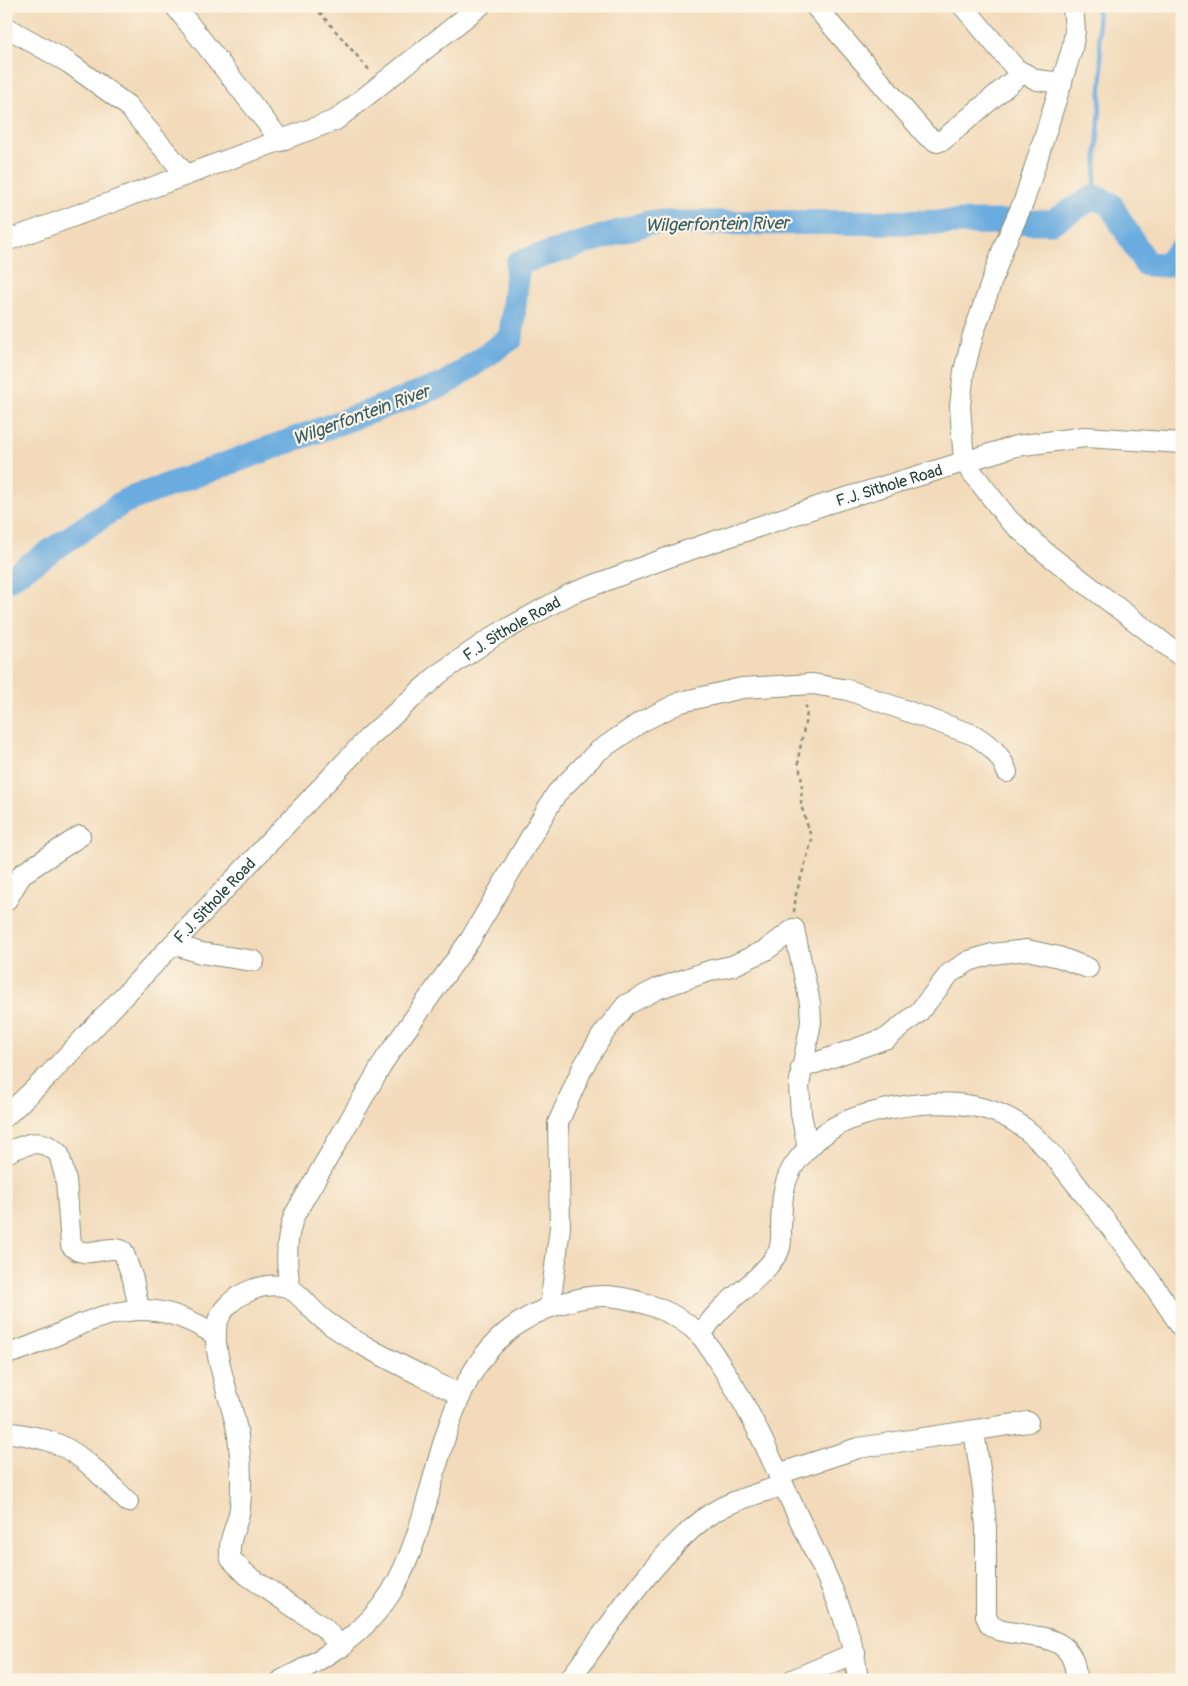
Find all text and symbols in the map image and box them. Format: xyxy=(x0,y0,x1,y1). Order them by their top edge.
water label: Wilgerfontein River xyxy=(645,212,792,237)
water label: Wilgerfontein River xyxy=(290,379,435,451)
street label: F.J. Sithole Road xyxy=(834,460,945,511)
street label: F.J. Sithole Road xyxy=(459,592,564,666)
street label: F.J. Sithole Road xyxy=(170,854,260,948)

